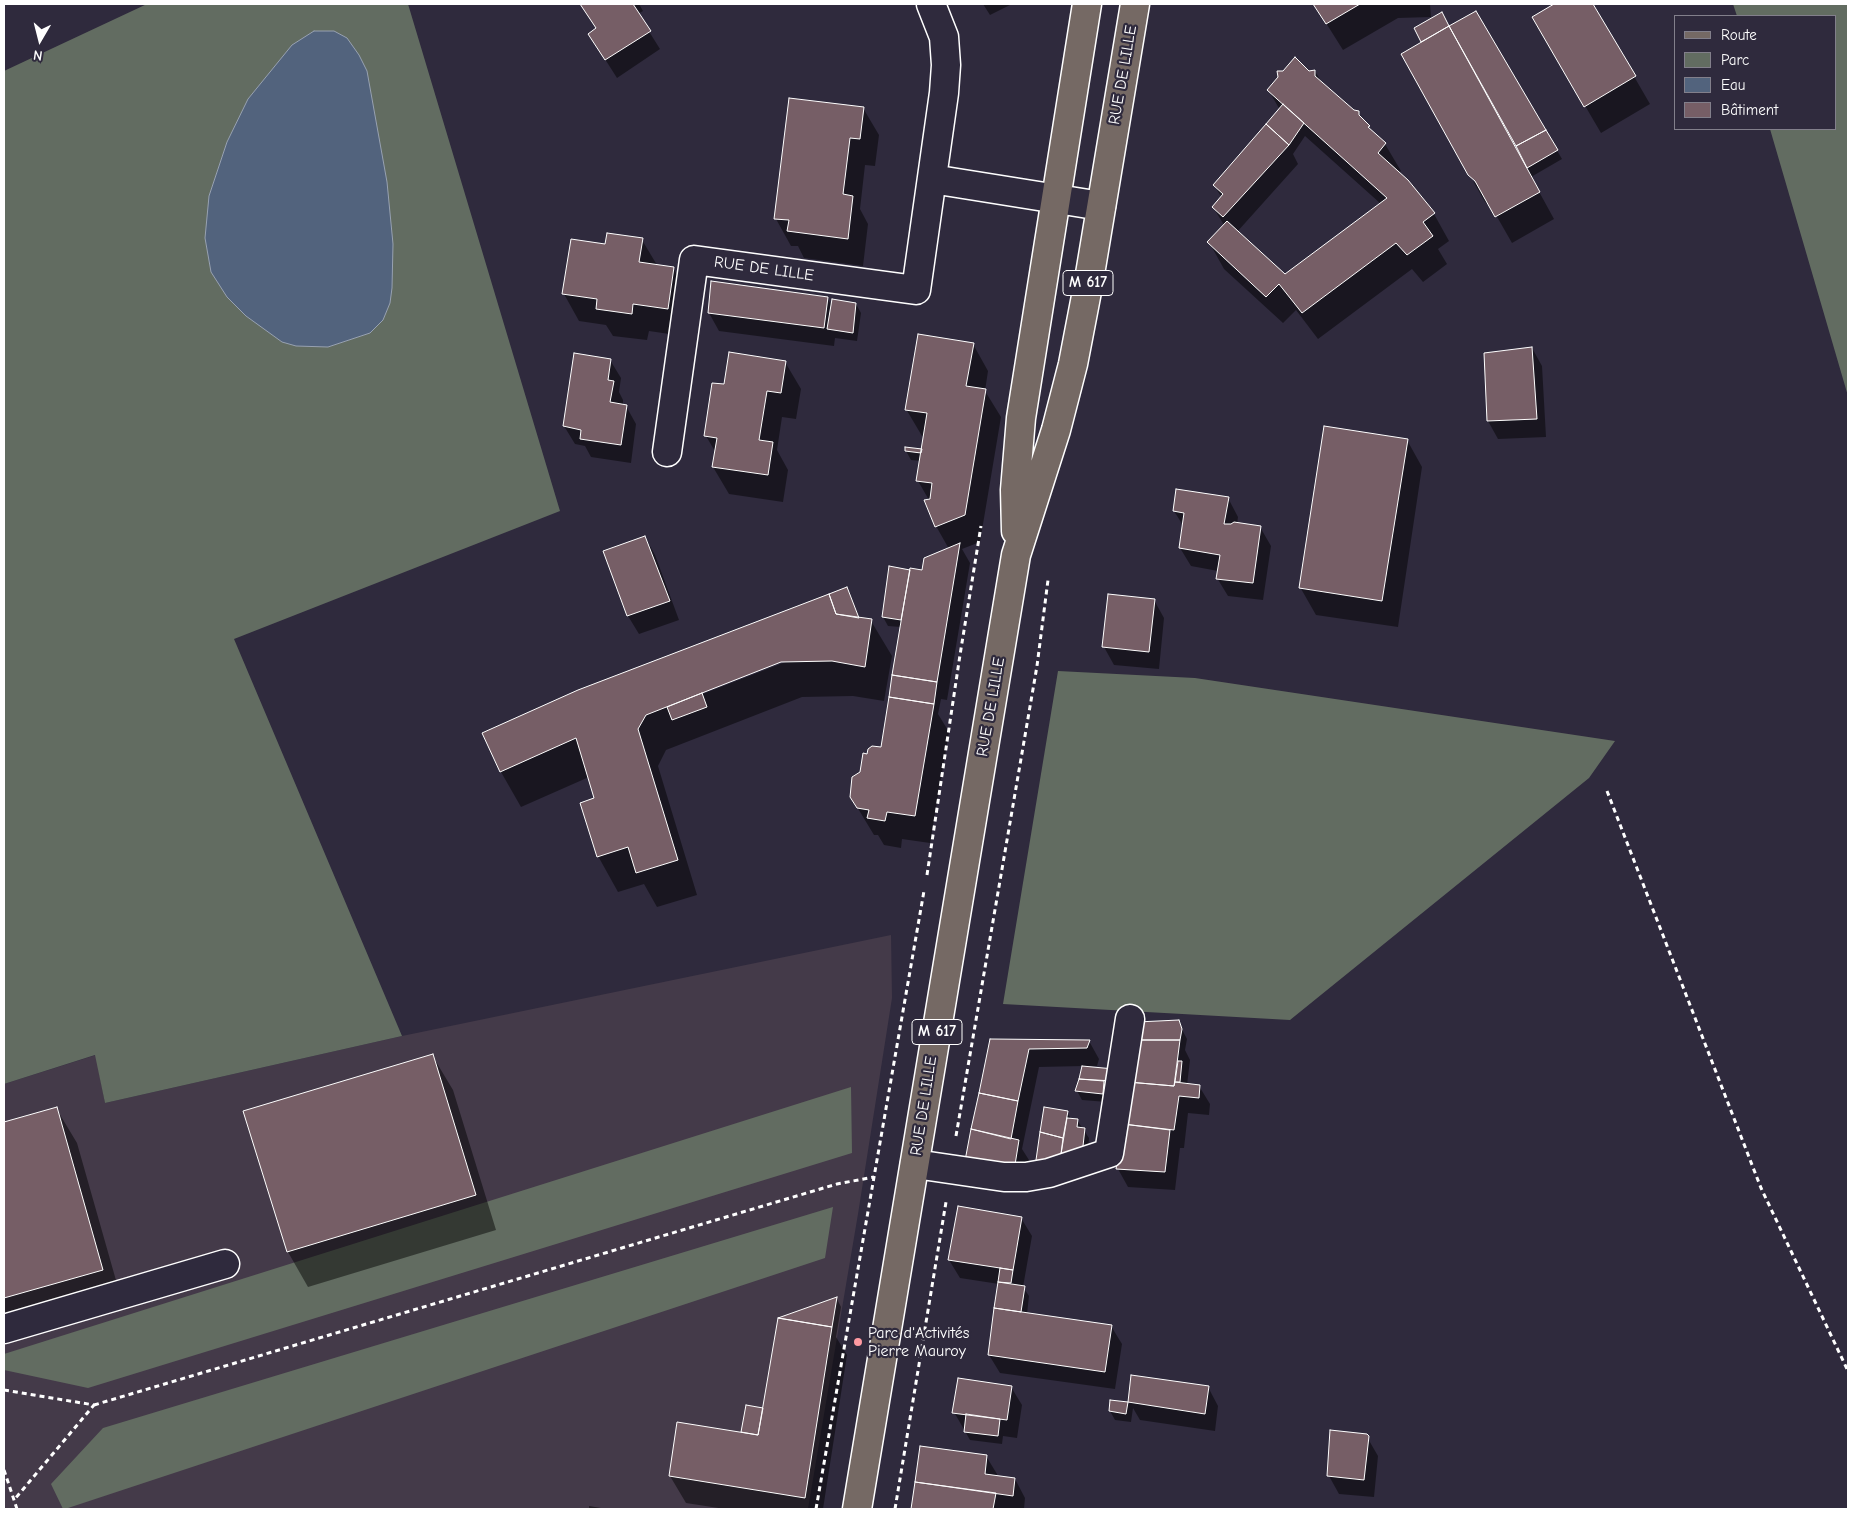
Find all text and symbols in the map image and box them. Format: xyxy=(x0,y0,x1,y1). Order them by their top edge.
north arrow xyxy=(15,15,65,65)
legend xyxy=(1674,15,1837,130)
street label: RUE DE LILLE xyxy=(1105,24,1141,126)
text: Route xyxy=(1721,26,1757,44)
text: N xyxy=(32,46,44,64)
text: Parc xyxy=(1721,51,1749,69)
text: Eau xyxy=(1721,76,1745,94)
text: Bâtiment xyxy=(1721,101,1778,119)
street label: RUE DE LILLE xyxy=(713,252,815,286)
road number: M 617 xyxy=(1063,270,1113,296)
street label: RUE DE LILLE xyxy=(973,656,1009,758)
road number: M 617 xyxy=(912,1020,962,1044)
street label: RUE DE LILLE xyxy=(907,1055,941,1157)
place label: Parc d'Activités Pierre Mauroy xyxy=(868,1323,969,1361)
marker: Parc d'Activités Pierre Mauroy xyxy=(852,1336,864,1348)

